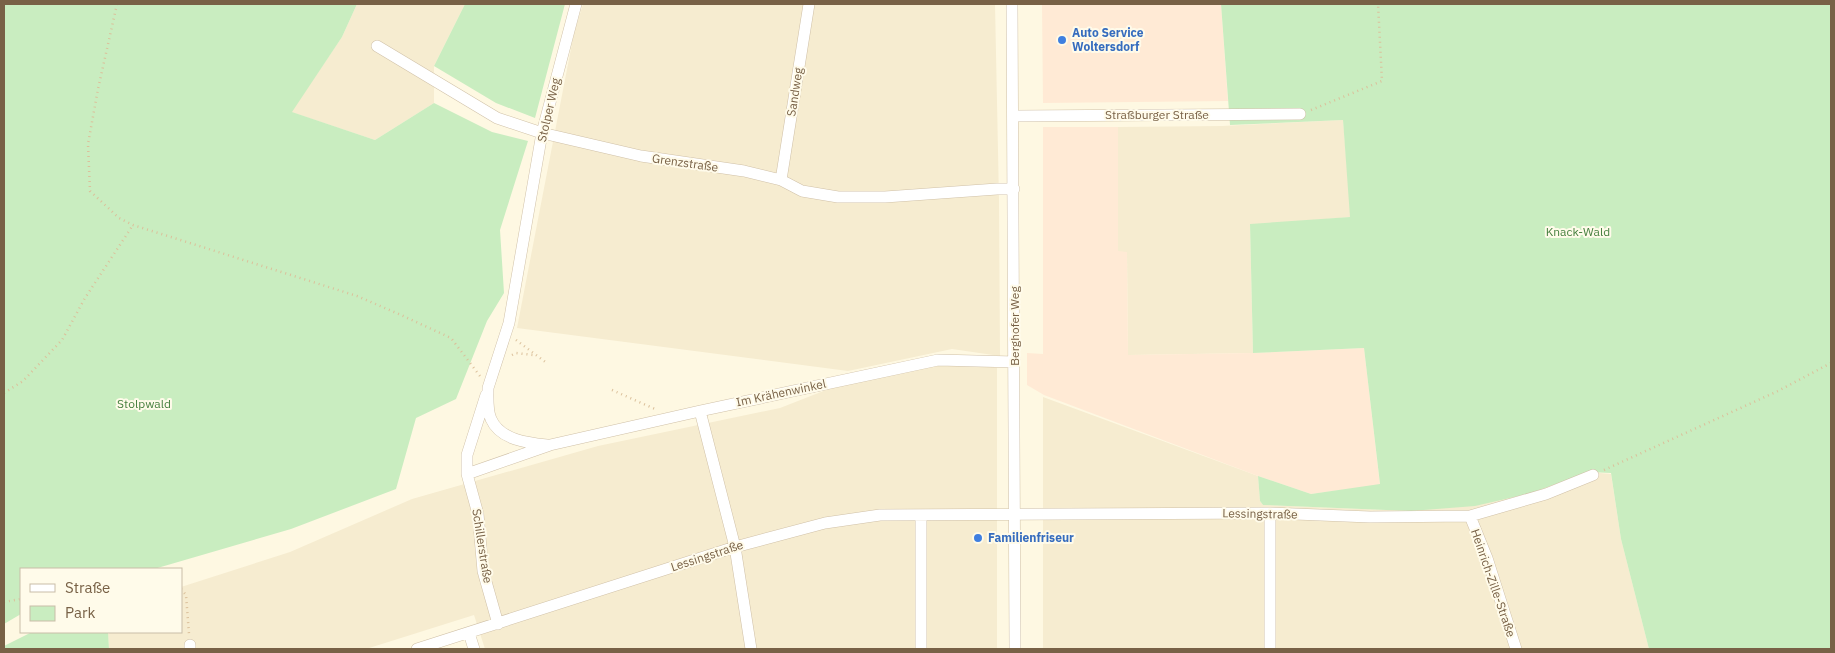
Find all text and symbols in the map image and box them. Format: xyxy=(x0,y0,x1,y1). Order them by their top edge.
place label: Auto Service Woltersdorf xyxy=(1072,25,1144,54)
marker: Auto Service Woltersdorf xyxy=(1056,34,1068,46)
street label: Sandweg xyxy=(783,66,806,117)
street label: Stolper Weg xyxy=(534,76,563,143)
street label: Straßburger Straße xyxy=(1105,107,1209,122)
street label: Grenzstraße xyxy=(651,150,720,175)
park label: Knack-Wald xyxy=(1546,224,1610,239)
street label: Berghofer Weg xyxy=(1007,286,1022,366)
street label: Im Krähenwinkel xyxy=(735,376,827,409)
park label: Stolpwald xyxy=(117,396,171,411)
street label: Lessingstraße xyxy=(1222,505,1298,522)
street label: Schillerstraße xyxy=(469,508,496,585)
street label: Heinrich-Zille-Straße xyxy=(1468,527,1519,639)
place label: Familienfriseur xyxy=(988,530,1074,545)
marker: Familienfriseur xyxy=(972,532,984,544)
street label: Lessingstraße xyxy=(669,537,745,574)
legend xyxy=(20,568,182,633)
text: Straße xyxy=(65,578,110,597)
text: Park xyxy=(65,603,95,622)

